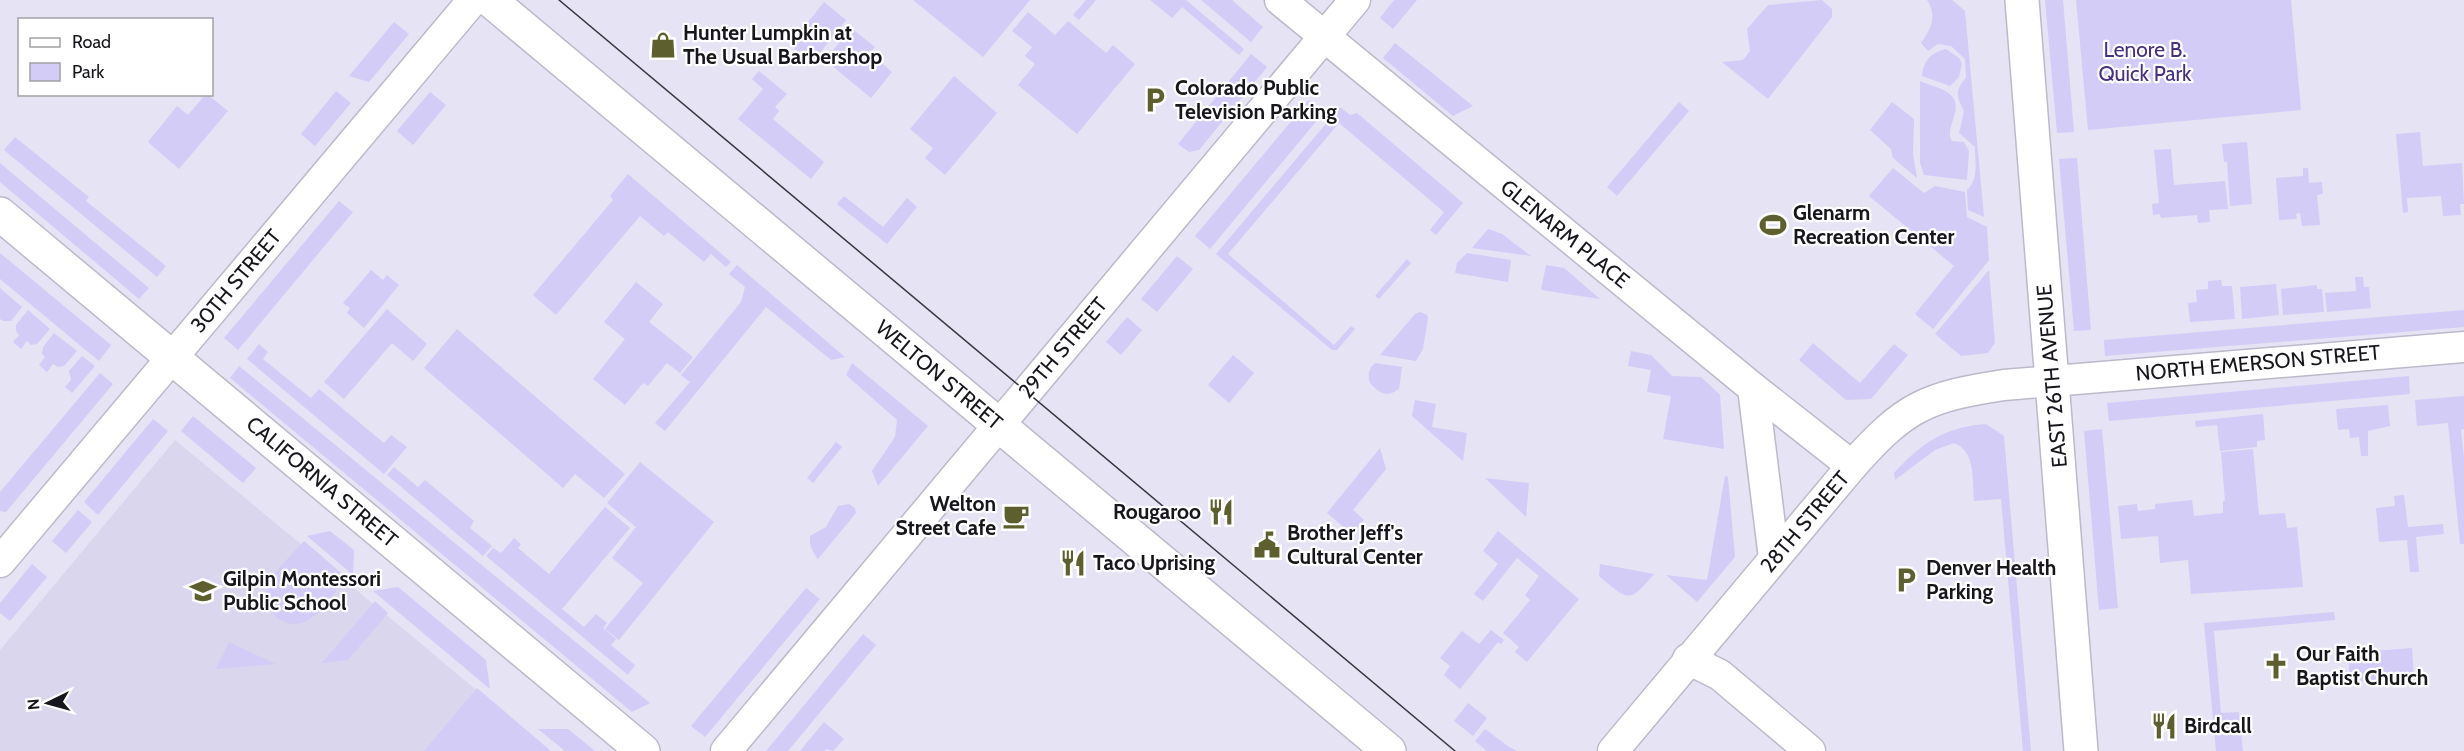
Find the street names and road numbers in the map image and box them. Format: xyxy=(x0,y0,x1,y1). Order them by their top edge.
street label: GLENARM PLACE xyxy=(1496,174,1635,293)
street label: 30TH STREET xyxy=(185,224,286,337)
street label: EAST 26TH AVENUE xyxy=(2031,283,2072,469)
street label: 29TH STREET xyxy=(1013,292,1112,403)
street label: WELTON STREET xyxy=(871,314,1008,435)
street label: NORTH EMERSON STREET xyxy=(2135,339,2381,386)
street label: CALIFORNIA STREET xyxy=(242,411,403,552)
street label: 28TH STREET xyxy=(1755,466,1854,578)

